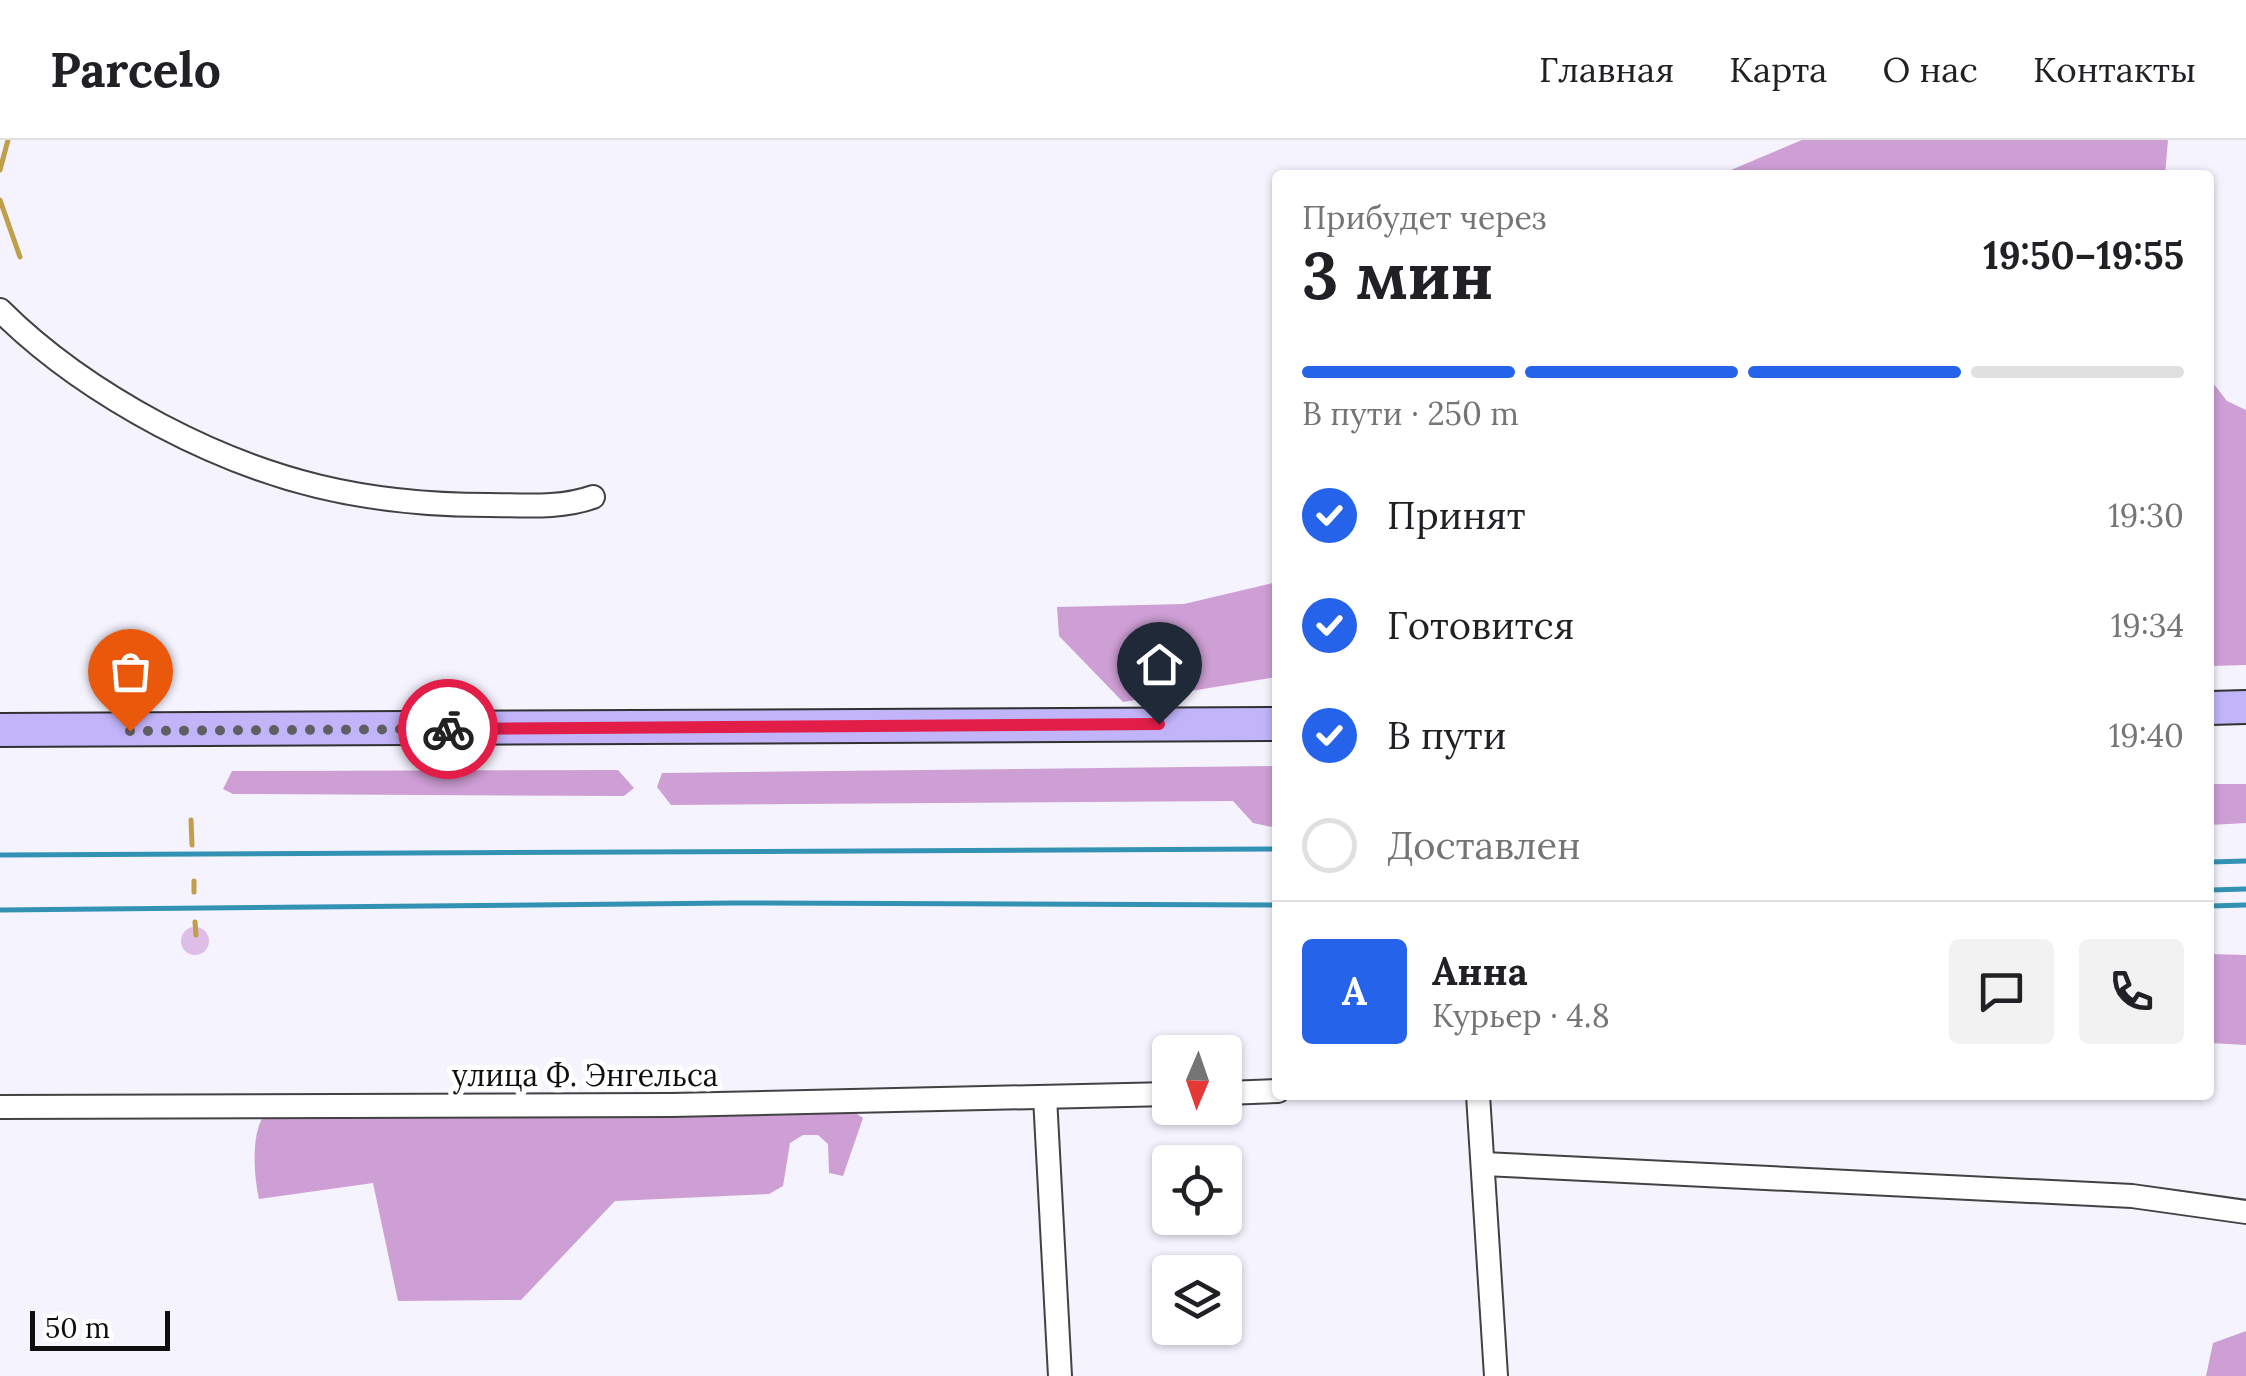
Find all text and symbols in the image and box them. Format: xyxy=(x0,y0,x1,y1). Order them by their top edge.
text: Parcelo xyxy=(50,39,221,100)
text: Главная xyxy=(1539,47,1674,92)
text: Карта xyxy=(1729,47,1827,92)
text: О нас xyxy=(1882,47,1978,92)
text: Контакты xyxy=(2033,47,2196,92)
text: Прибудет через xyxy=(1302,197,1546,238)
text: 19:50–19:55 xyxy=(1983,231,2184,279)
text: 3 мин xyxy=(1302,234,1494,317)
text: В пути · 250 m xyxy=(1302,393,1519,434)
icon: check xyxy=(1302,488,1357,543)
text: Принят xyxy=(1387,491,1526,539)
text: 19:30 xyxy=(2108,495,2184,536)
icon: check xyxy=(1302,598,1357,653)
text: Готовится xyxy=(1387,601,1574,649)
text: 19:34 xyxy=(2111,605,2184,646)
pin xyxy=(1117,622,1202,725)
pin xyxy=(88,629,173,732)
icon: home xyxy=(1132,637,1187,692)
icon: bag xyxy=(103,644,158,699)
courier xyxy=(398,679,498,779)
icon: bike xyxy=(421,702,476,757)
icon: check xyxy=(1302,708,1357,763)
text: В пути xyxy=(1387,711,1506,759)
text: 19:40 xyxy=(2109,715,2184,756)
text: Доставлен xyxy=(1387,821,1581,869)
button: chat xyxy=(1949,939,2054,1044)
button: phone xyxy=(2079,939,2184,1044)
text: Анна xyxy=(1432,947,1528,995)
text: А xyxy=(1342,967,1367,1015)
text: Курьер · 4.8 xyxy=(1432,995,1610,1036)
north arrow xyxy=(1152,1035,1242,1125)
map controls xyxy=(1152,1035,1242,1345)
street label: улица Ф. Энгельса xyxy=(452,1056,718,1095)
button: locate xyxy=(1152,1145,1242,1235)
button: layers xyxy=(1152,1255,1242,1345)
scale bar xyxy=(30,1306,170,1350)
text: 50 m xyxy=(45,1310,110,1346)

